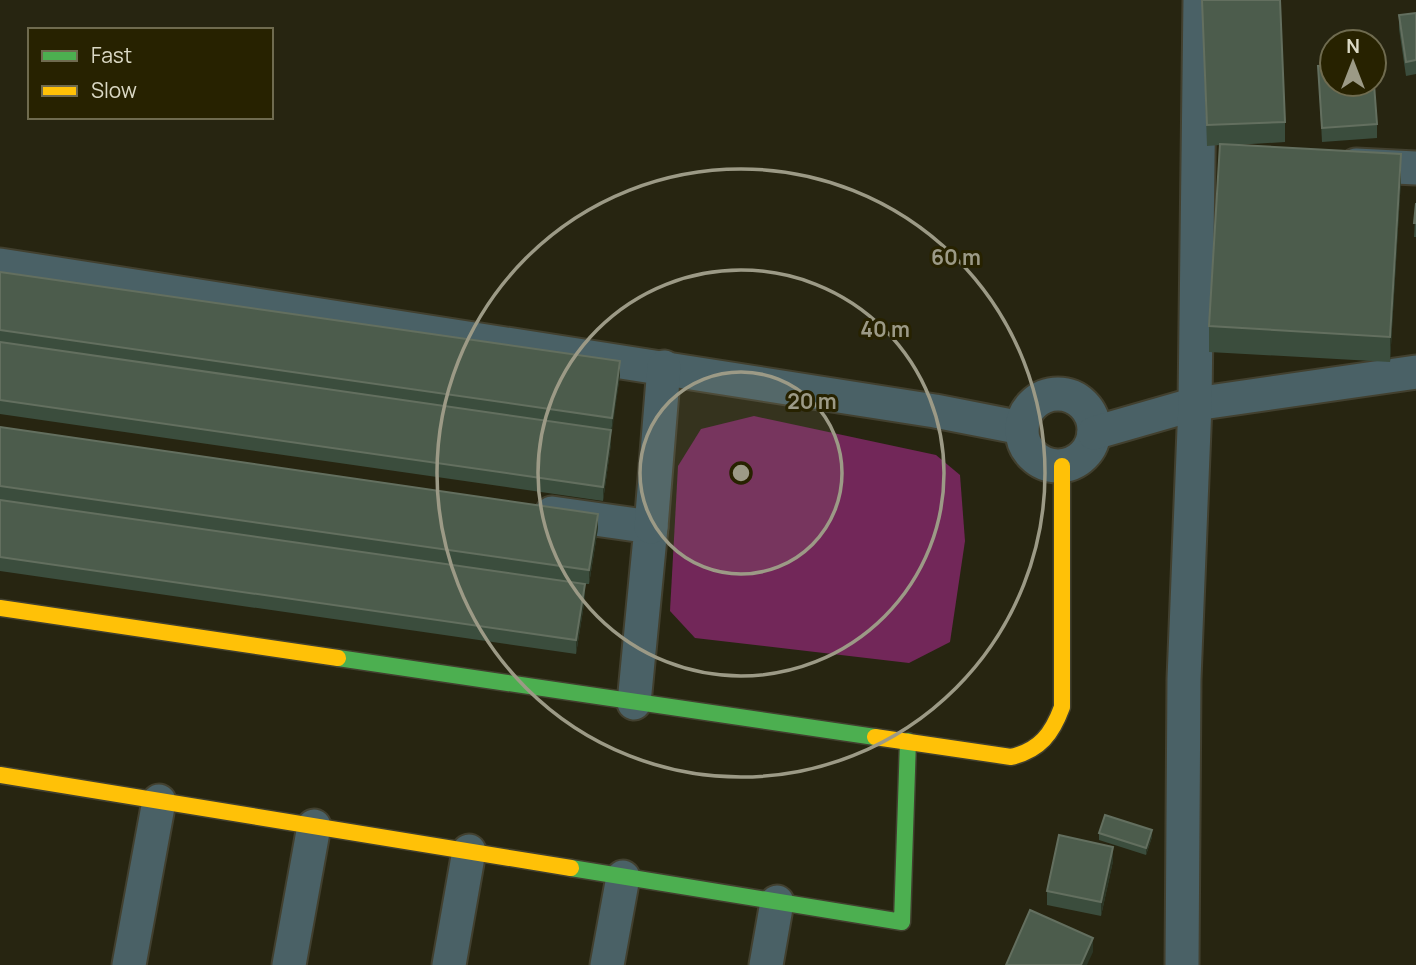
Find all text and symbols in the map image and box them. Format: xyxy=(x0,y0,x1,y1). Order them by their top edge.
legend xyxy=(28,28,273,119)
north arrow xyxy=(1318,28,1388,98)
text: N xyxy=(1346,33,1360,59)
text: Fast xyxy=(91,41,132,69)
text: Slow xyxy=(91,76,137,104)
text: 60 m xyxy=(931,243,981,271)
text: 40 m xyxy=(860,315,910,343)
text: 20 m xyxy=(787,387,837,415)
centre of rings xyxy=(729,461,753,485)

